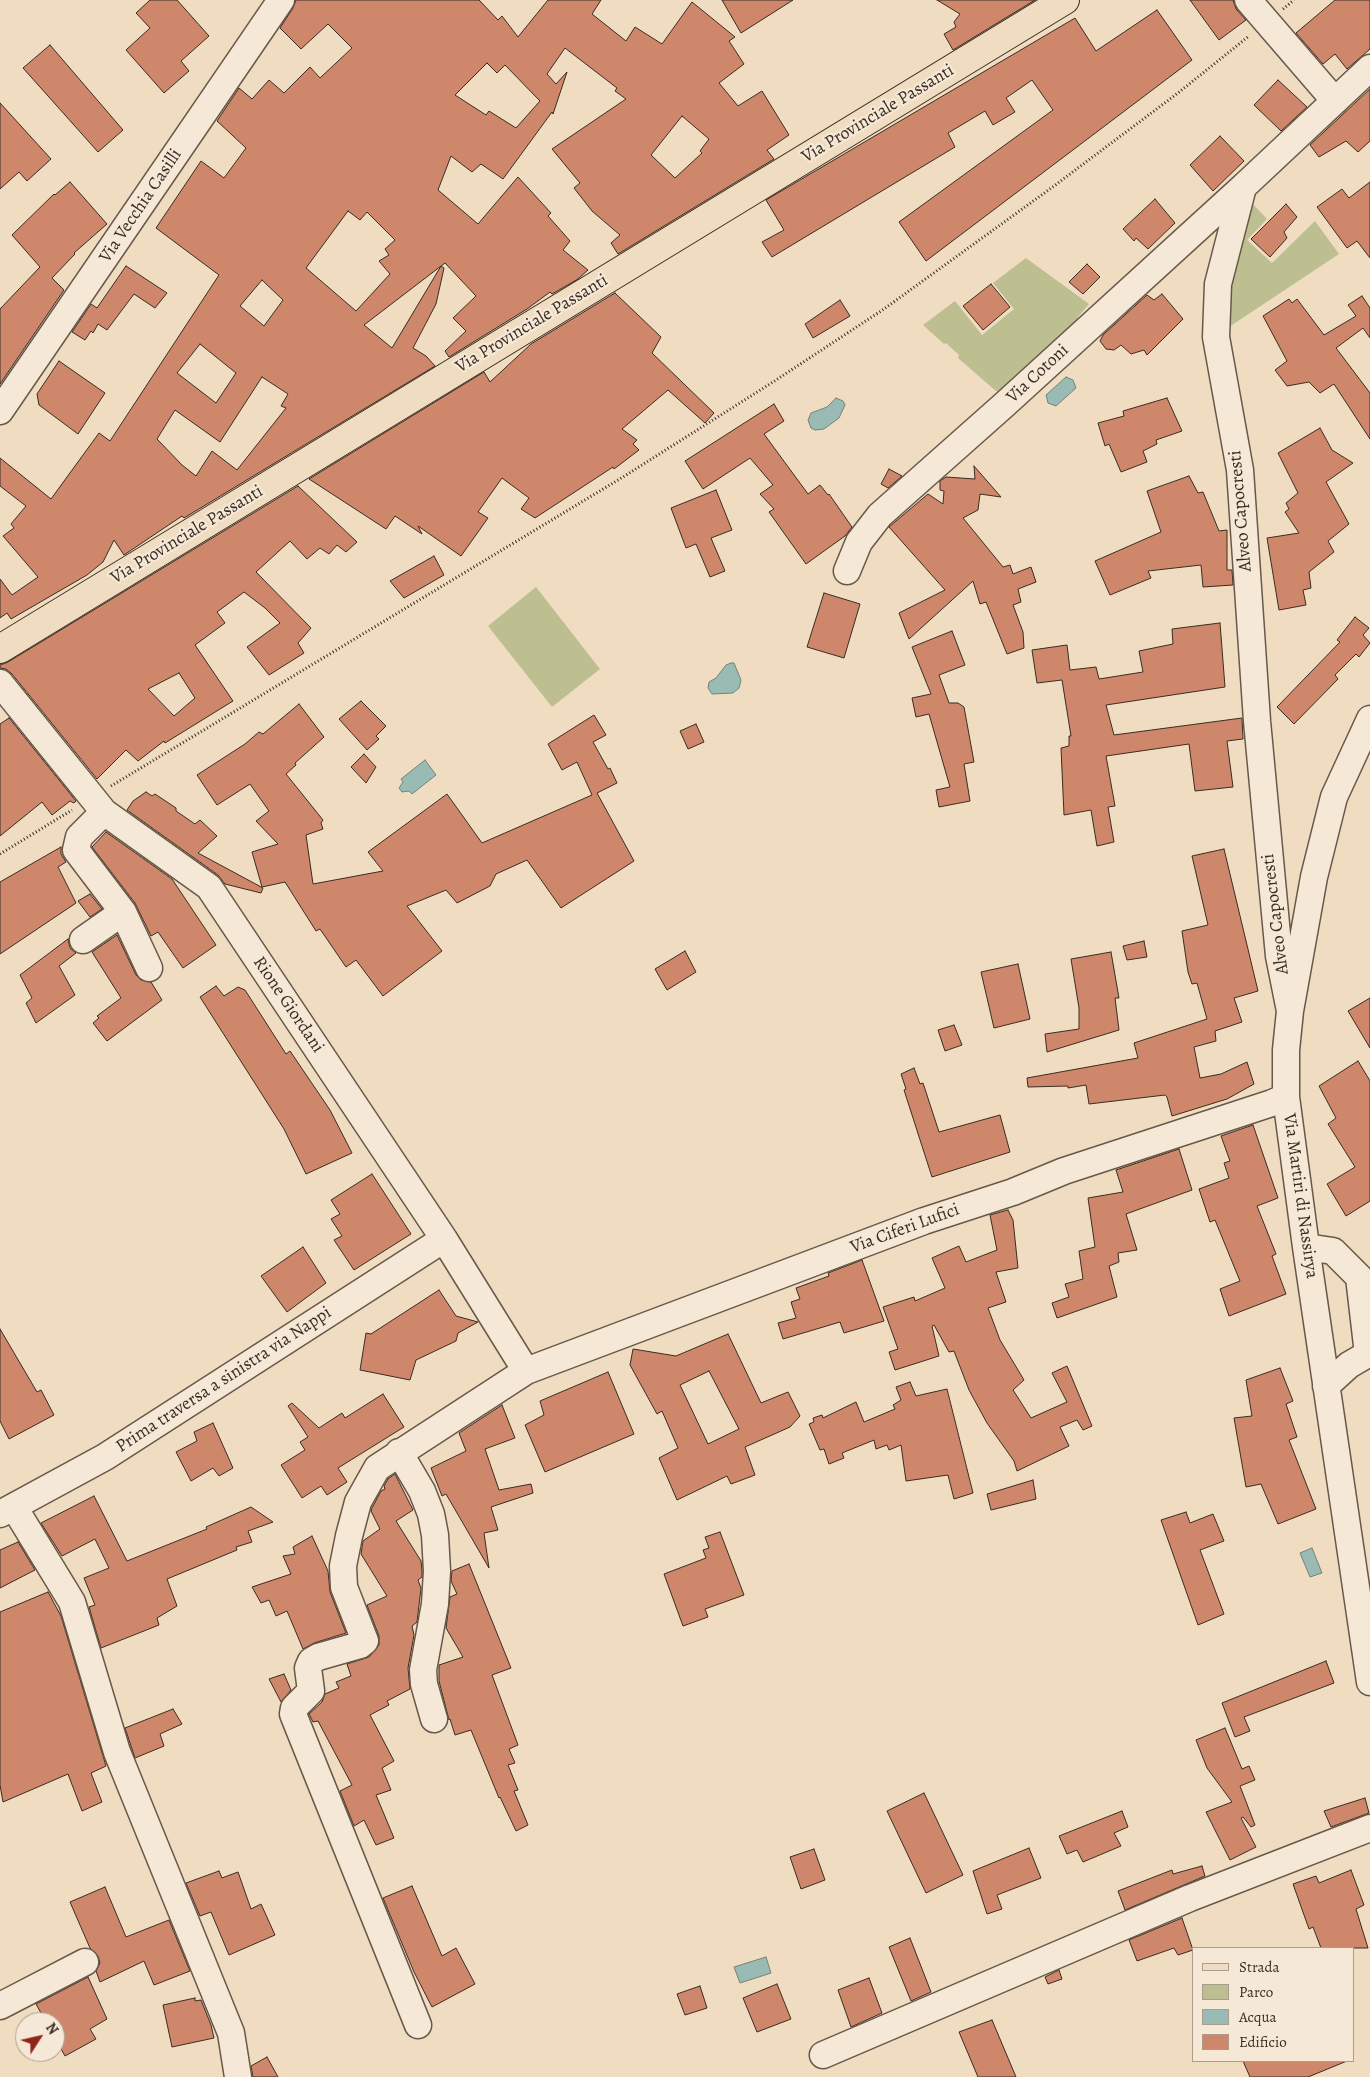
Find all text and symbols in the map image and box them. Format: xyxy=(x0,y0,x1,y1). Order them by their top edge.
street label: Via Provinciale Passanti xyxy=(798,60,958,168)
street label: Via Vecchia Casilli xyxy=(95,145,187,267)
street label: Via Provinciale Passanti xyxy=(452,270,612,378)
street label: Via Cotoni xyxy=(1002,340,1074,408)
street label: Alveo Capocresti xyxy=(1225,449,1257,573)
street label: Via Provinciale Passanti xyxy=(107,481,267,589)
street label: Alveo Capocresti xyxy=(1258,852,1294,976)
street label: Rione Giordani xyxy=(248,953,328,1057)
street label: Via Martiri di Nassirya xyxy=(1278,1112,1322,1280)
street label: Via Ciferi Lufici xyxy=(847,1199,963,1259)
street label: Prima traversa a sinistra via Nappi xyxy=(112,1302,336,1458)
legend xyxy=(1192,1947,1355,2062)
text: Strada xyxy=(1239,1957,1280,1977)
text: Parco xyxy=(1239,1982,1273,2002)
text: Acqua xyxy=(1239,2007,1277,2027)
north arrow xyxy=(15,2012,65,2062)
text: N xyxy=(41,2019,63,2038)
text: Edificio xyxy=(1239,2032,1287,2052)

